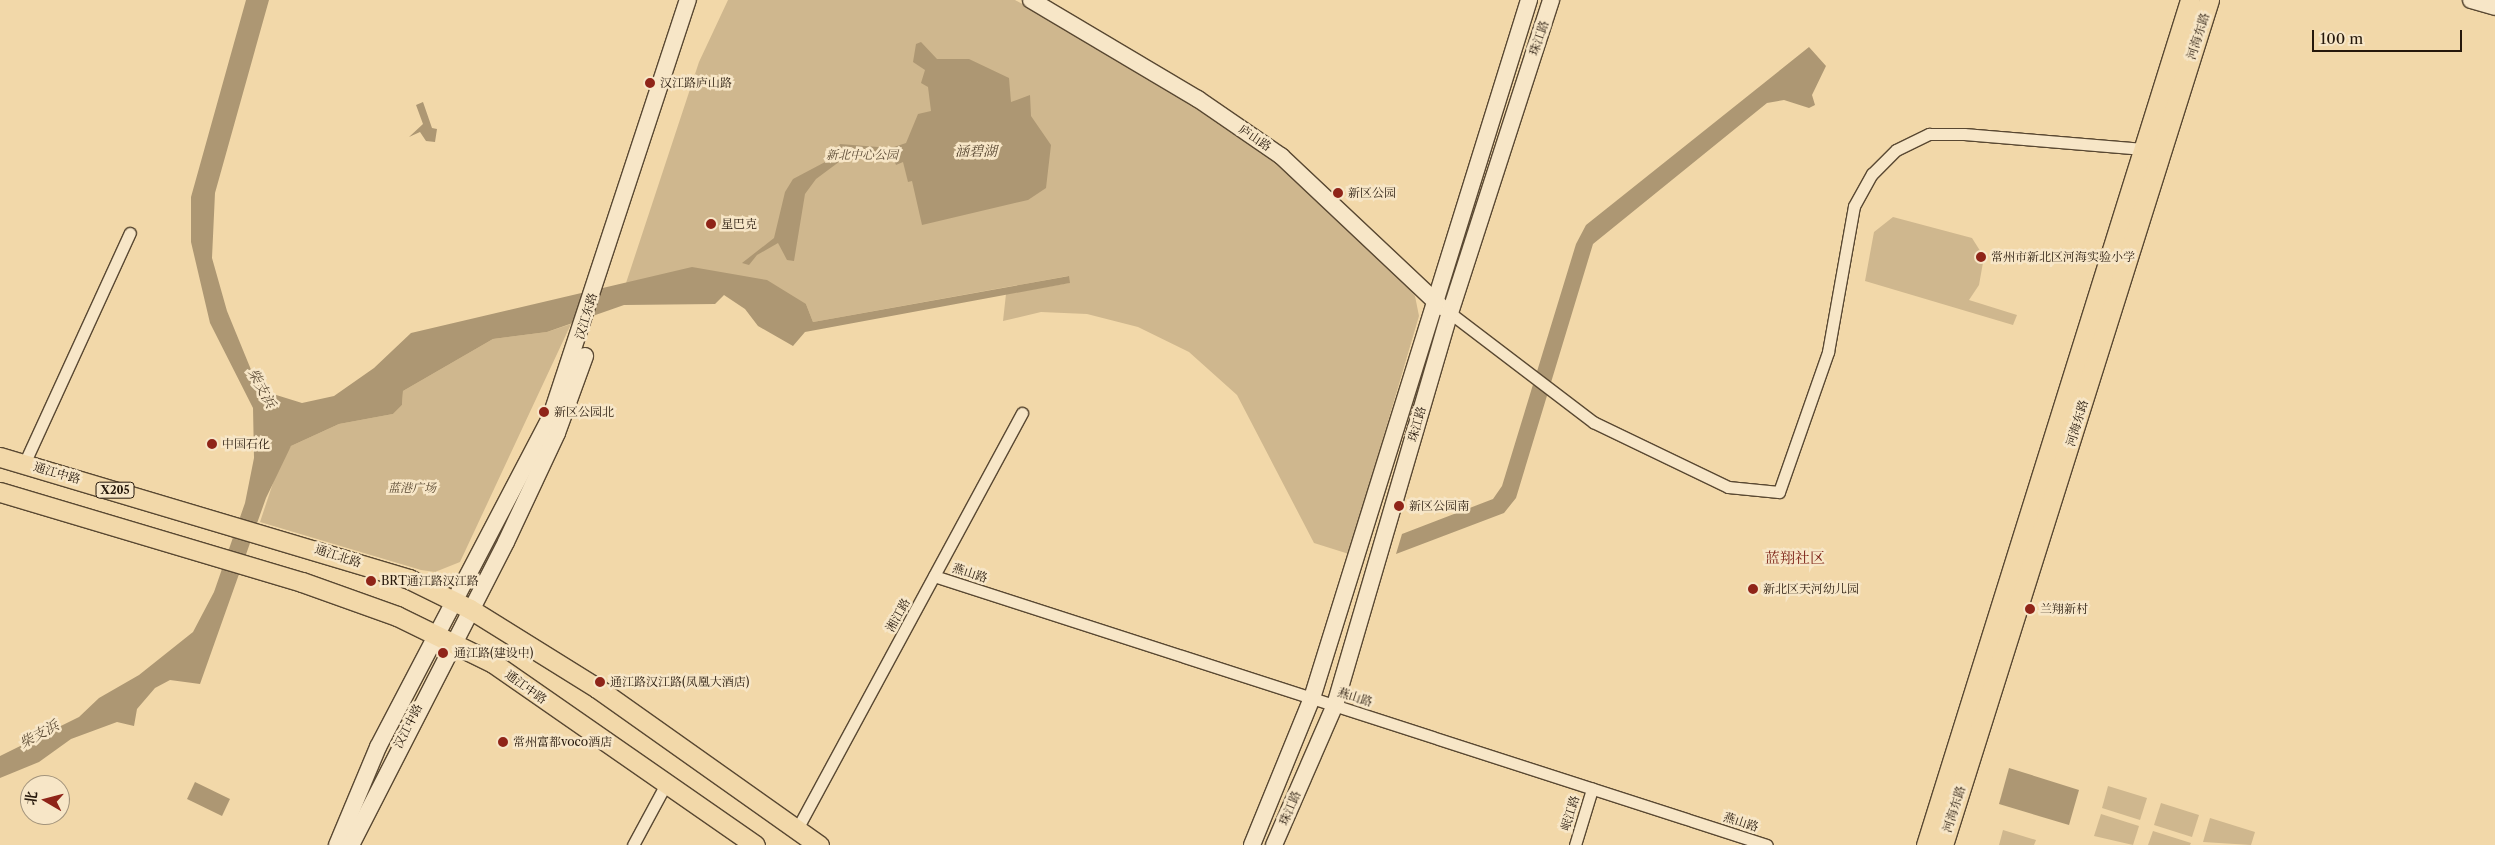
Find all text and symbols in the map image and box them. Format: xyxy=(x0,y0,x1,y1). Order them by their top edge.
street label: 河海东路 xyxy=(2184,11,2212,61)
street label: 珠江路 xyxy=(1526,19,1552,57)
scale bar xyxy=(2315,20,2465,52)
text: 100 m xyxy=(2320,29,2363,48)
place label: 汉江路庐山路 xyxy=(660,76,732,90)
marker: 汉江路庐山路 xyxy=(644,77,656,89)
street label: 庐山路 xyxy=(1236,122,1274,154)
water label: 涵碧湖 xyxy=(955,143,997,159)
park label: 新北中心公园 xyxy=(826,148,898,162)
place label: 新区公园 xyxy=(1348,186,1396,200)
marker: 新区公园 xyxy=(1332,187,1344,199)
place label: 星巴克 xyxy=(721,217,757,231)
marker: 星巴克 xyxy=(705,218,717,230)
place label: 常州市新北区河海实验小学 xyxy=(1991,250,2135,264)
marker: 常州市新北区河海实验小学 xyxy=(1975,251,1987,263)
street label: 汉江东路 xyxy=(572,291,600,341)
water label: 柴支浜 xyxy=(245,366,279,410)
street label: 河海东路 xyxy=(2063,398,2091,448)
place label: 新区公园北 xyxy=(554,405,614,419)
street label: 珠江路 xyxy=(1405,405,1429,443)
marker: 新区公园北 xyxy=(538,406,550,418)
place label: 中国石化 xyxy=(222,437,270,451)
marker: 中国石化 xyxy=(206,438,218,450)
street label: 通江中路 xyxy=(32,459,82,487)
park label: 蓝港广场 xyxy=(388,481,436,495)
road number: X205 xyxy=(95,482,135,498)
place label: 新区公园南 xyxy=(1409,499,1469,513)
marker: 新区公园南 xyxy=(1393,500,1405,512)
street label: 通江北路 xyxy=(313,542,363,570)
district label: 蓝翔社区 xyxy=(1765,549,1825,567)
street label: 燕山路 xyxy=(951,561,989,585)
place label: BRT通江路汉江路 xyxy=(381,574,479,588)
marker: BRT通江路汉江路 xyxy=(365,575,377,587)
place label: 新北区天河幼儿园 xyxy=(1763,582,1859,596)
marker: 新北区天河幼儿园 xyxy=(1747,583,1759,595)
street label: 湘江路 xyxy=(883,596,913,634)
place label: 兰翔新村 xyxy=(2040,602,2088,616)
marker: 兰翔新村 xyxy=(2024,603,2036,615)
marker: 通江路(建设中) xyxy=(436,646,450,660)
place label: 通江路(建设中) xyxy=(454,646,533,660)
street label: 通江中路 xyxy=(502,667,550,707)
place label: 通江路汉江路(凤凰大酒店) xyxy=(610,675,749,689)
marker: 通江路汉江路(凤凰大酒店) xyxy=(594,676,606,688)
street label: 燕山路 xyxy=(1336,685,1374,709)
street label: 汉江中路 xyxy=(391,701,425,751)
water label: 柴支浜 xyxy=(17,716,61,752)
place label: 常州富都voco酒店 xyxy=(513,735,612,749)
marker: 常州富都voco酒店 xyxy=(497,736,509,748)
north arrow xyxy=(20,775,70,825)
street label: 河海东路 xyxy=(1940,784,1968,834)
street label: 珠江路 xyxy=(1276,789,1304,827)
text: 北 xyxy=(21,790,41,806)
street label: 岷江路 xyxy=(1558,794,1582,832)
street label: 燕山路 xyxy=(1722,810,1760,834)

